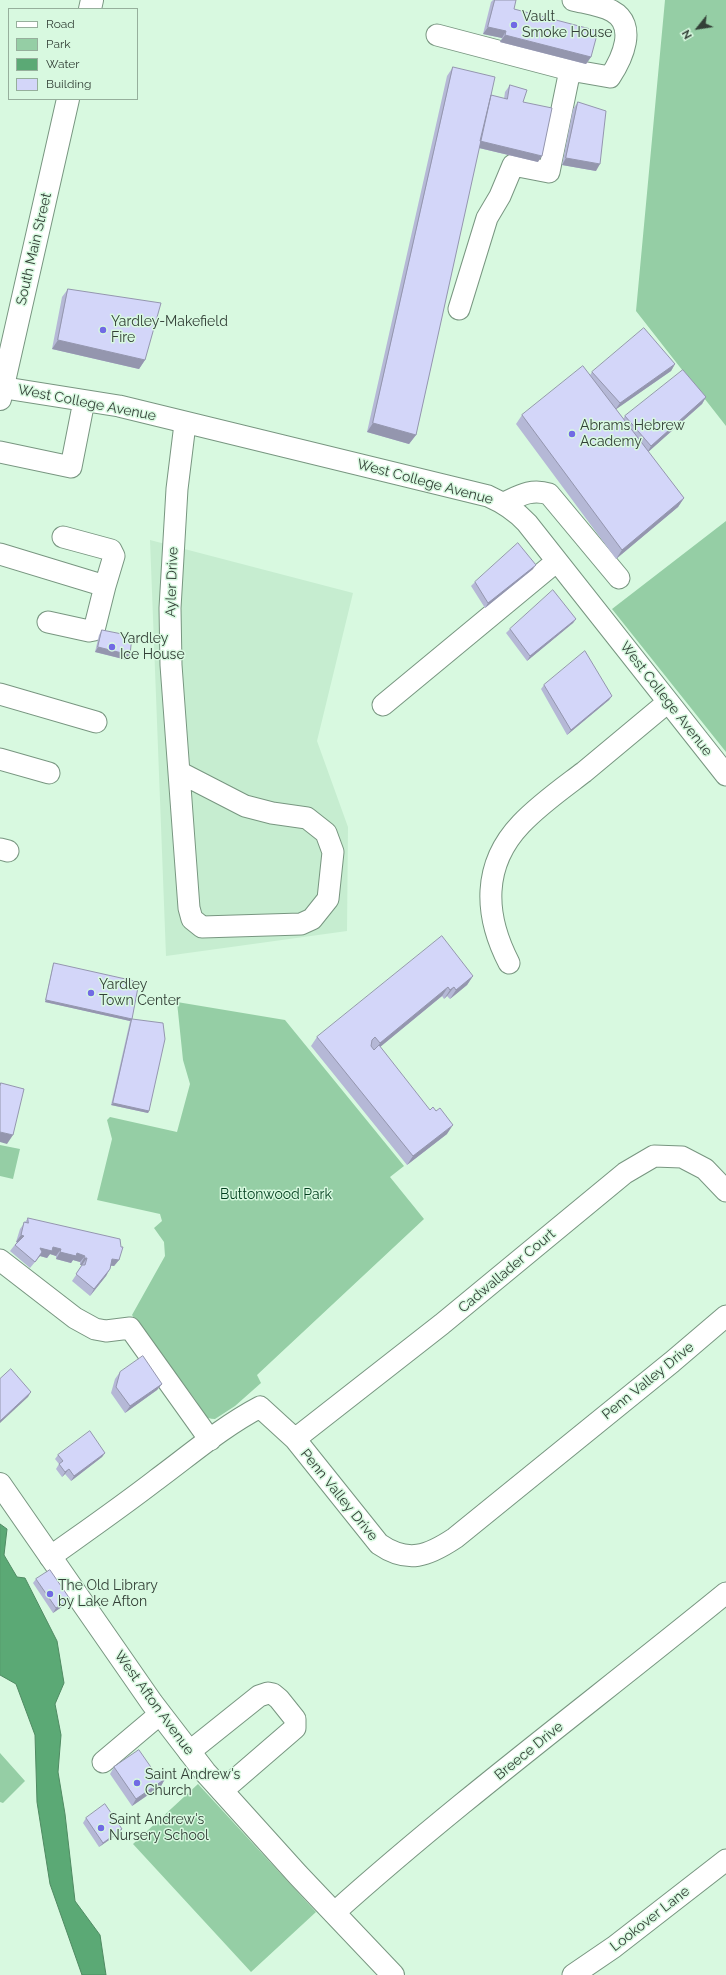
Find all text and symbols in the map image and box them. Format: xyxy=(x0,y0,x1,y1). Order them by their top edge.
legend xyxy=(8,8,138,100)
north arrow xyxy=(678,8,718,48)
place label: Vault Smoke House xyxy=(522,9,612,42)
text: Road xyxy=(46,17,75,31)
marker: Vault Smoke House xyxy=(509,20,519,30)
text: N xyxy=(679,27,695,41)
text: Park xyxy=(46,37,71,51)
text: Water xyxy=(46,57,80,71)
text: Building xyxy=(46,77,92,91)
street label: South Main Street xyxy=(13,191,55,307)
place label: Yardley-Makefield Fire xyxy=(111,314,228,346)
marker: Yardley-Makefield Fire xyxy=(98,325,108,335)
street label: West College Avenue xyxy=(17,381,157,425)
place label: Abrams Hebrew Academy xyxy=(580,418,685,450)
marker: Abrams Hebrew Academy xyxy=(567,429,577,439)
street label: West College Avenue xyxy=(355,456,495,508)
street label: Ayler Drive xyxy=(162,546,182,618)
place label: Yardley Ice House xyxy=(120,631,185,664)
street label: West College Avenue xyxy=(616,639,716,759)
marker: Yardley Ice House xyxy=(107,642,117,652)
place label: Yardley Town Center xyxy=(99,977,181,1010)
marker: Yardley Town Center xyxy=(86,988,96,998)
park label: Buttonwood Park xyxy=(220,1187,332,1203)
street label: Cadwallader Court xyxy=(455,1226,559,1316)
street label: Penn Valley Drive xyxy=(599,1339,697,1423)
street label: Penn Valley Drive xyxy=(297,1446,381,1544)
place label: The Old Library by Lake Afton xyxy=(58,1578,158,1610)
marker: The Old Library by Lake Afton xyxy=(45,1589,55,1599)
street label: West Afton Avenue xyxy=(111,1648,197,1758)
street label: Breece Drive xyxy=(491,1718,567,1784)
place label: Saint Andrew's Church xyxy=(145,1767,240,1800)
marker: Saint Andrew's Church xyxy=(132,1778,142,1788)
place label: Saint Andrew's Nursery School xyxy=(109,1812,209,1844)
marker: Saint Andrew's Nursery School xyxy=(96,1823,106,1833)
street label: Lookover Lane xyxy=(607,1883,693,1955)

